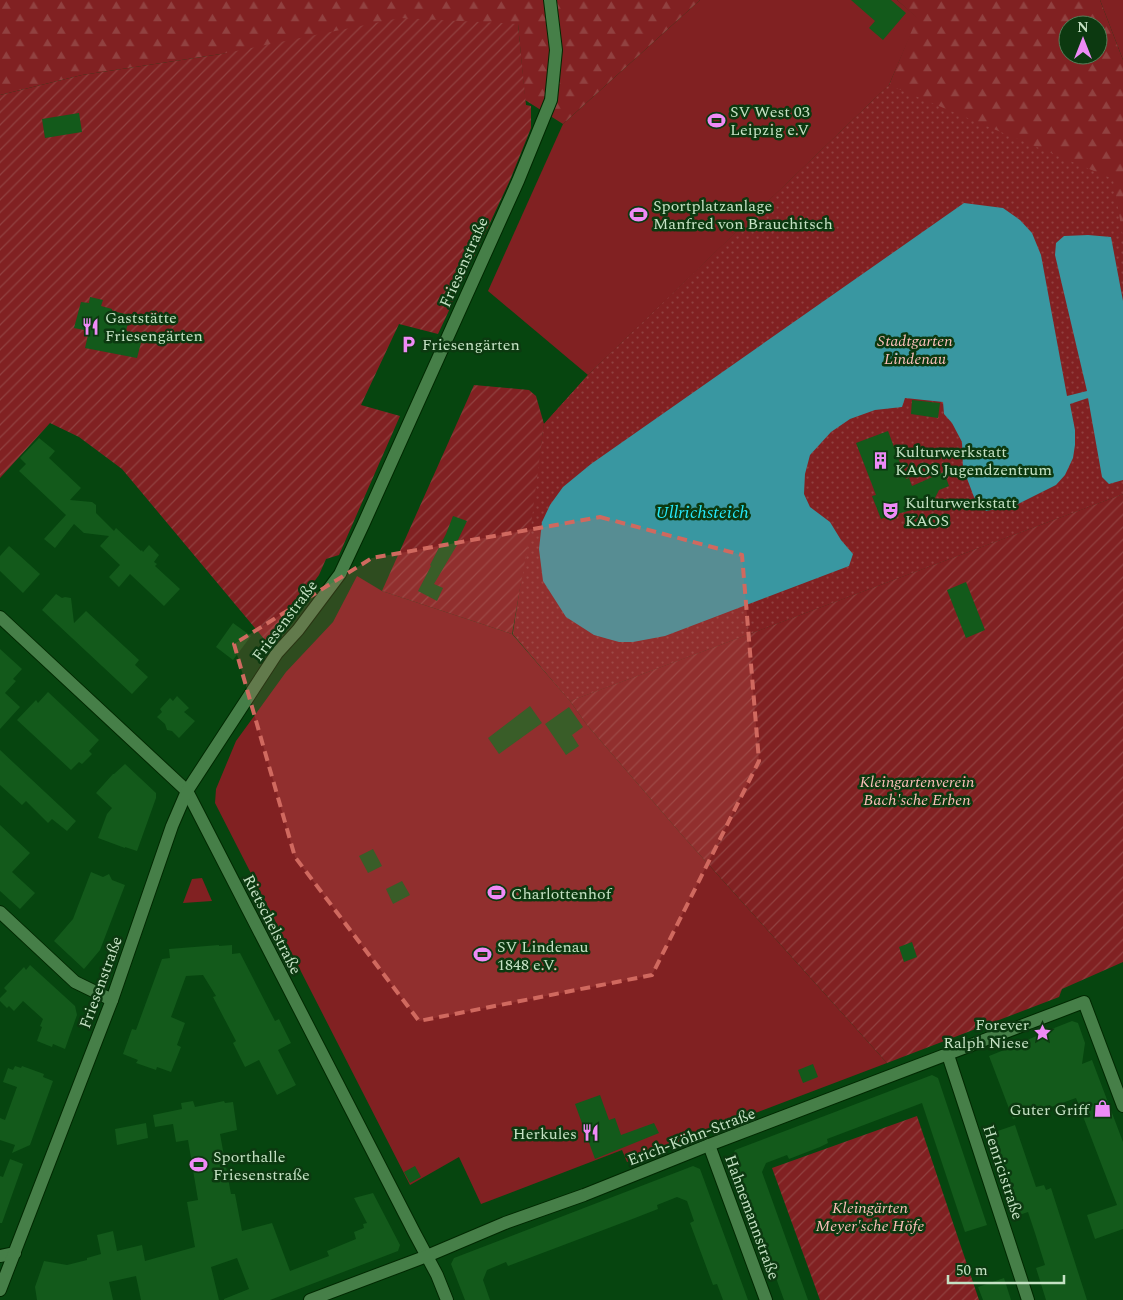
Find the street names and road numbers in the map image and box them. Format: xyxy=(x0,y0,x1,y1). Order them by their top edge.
street label: Friesenstraße xyxy=(433,213,495,311)
street label: Friesenstraße xyxy=(246,575,323,666)
street label: Rietschelstraße xyxy=(237,870,308,979)
street label: Friesenstraße xyxy=(73,933,129,1032)
street label: Erich-Köhn-Straße xyxy=(624,1101,759,1172)
street label: Henricistraße xyxy=(976,1122,1030,1223)
street label: Hahnemannstraße xyxy=(718,1151,786,1283)

